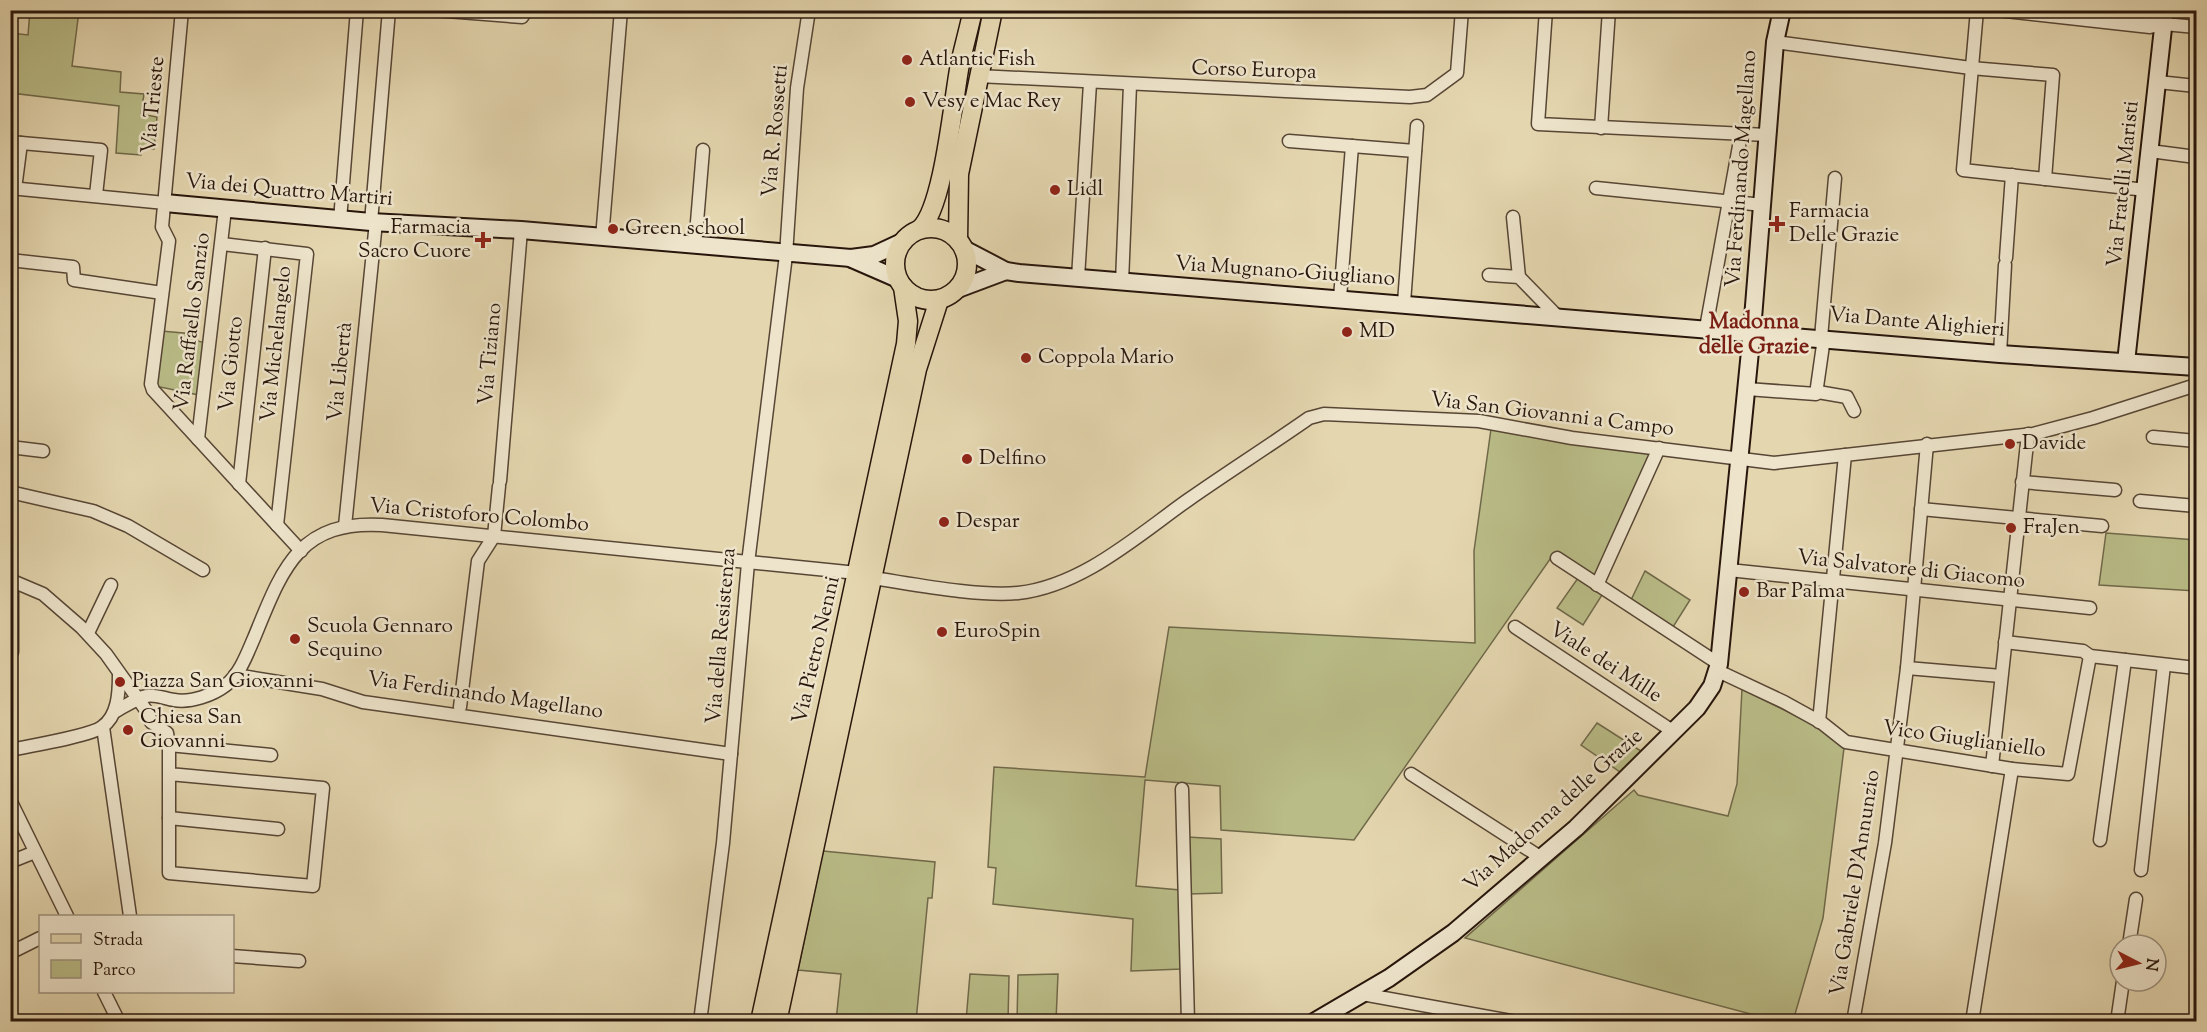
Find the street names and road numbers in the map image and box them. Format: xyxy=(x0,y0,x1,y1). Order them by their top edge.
street label: Via Ferdinando Magellano xyxy=(1719,49,1765,289)
street label: Corso Europa xyxy=(1191,54,1317,88)
street label: Via Trieste xyxy=(135,55,173,155)
street label: Via R. Rossetti xyxy=(755,63,797,199)
street label: Via Fratelli Maristi xyxy=(2100,99,2148,269)
street label: Via dei Quattro Martiri xyxy=(184,167,394,215)
street label: Via Raffaello Sanzio xyxy=(167,231,219,413)
street label: Via Mugnano-Giugliano xyxy=(1174,249,1396,295)
street label: Via Michelangelo xyxy=(254,264,300,424)
street label: Via Dante Alighieri xyxy=(1828,300,2006,346)
street label: Via Tiziano xyxy=(472,301,510,407)
street label: Via Giotto xyxy=(212,315,252,413)
street label: Via Libertà xyxy=(321,320,361,423)
street label: Via San Giovanni a Campo xyxy=(1428,385,1676,445)
street label: Via Cristoforo Colombo xyxy=(368,491,590,541)
street label: Via Salvatore di Giacomo xyxy=(1795,543,2027,597)
street label: Via della Resistenza xyxy=(699,546,745,725)
street label: Via Pietro Nenni xyxy=(785,573,849,727)
street label: Viale dei Mille xyxy=(1542,615,1668,711)
street label: Via Ferdinando Magellano xyxy=(365,665,605,727)
street label: Vico Giuglianiello xyxy=(1880,714,2048,766)
street label: Via Madonna delle Grazie xyxy=(1458,722,1650,900)
street label: Via Gabriele D'Annunzio xyxy=(1823,768,1889,998)

